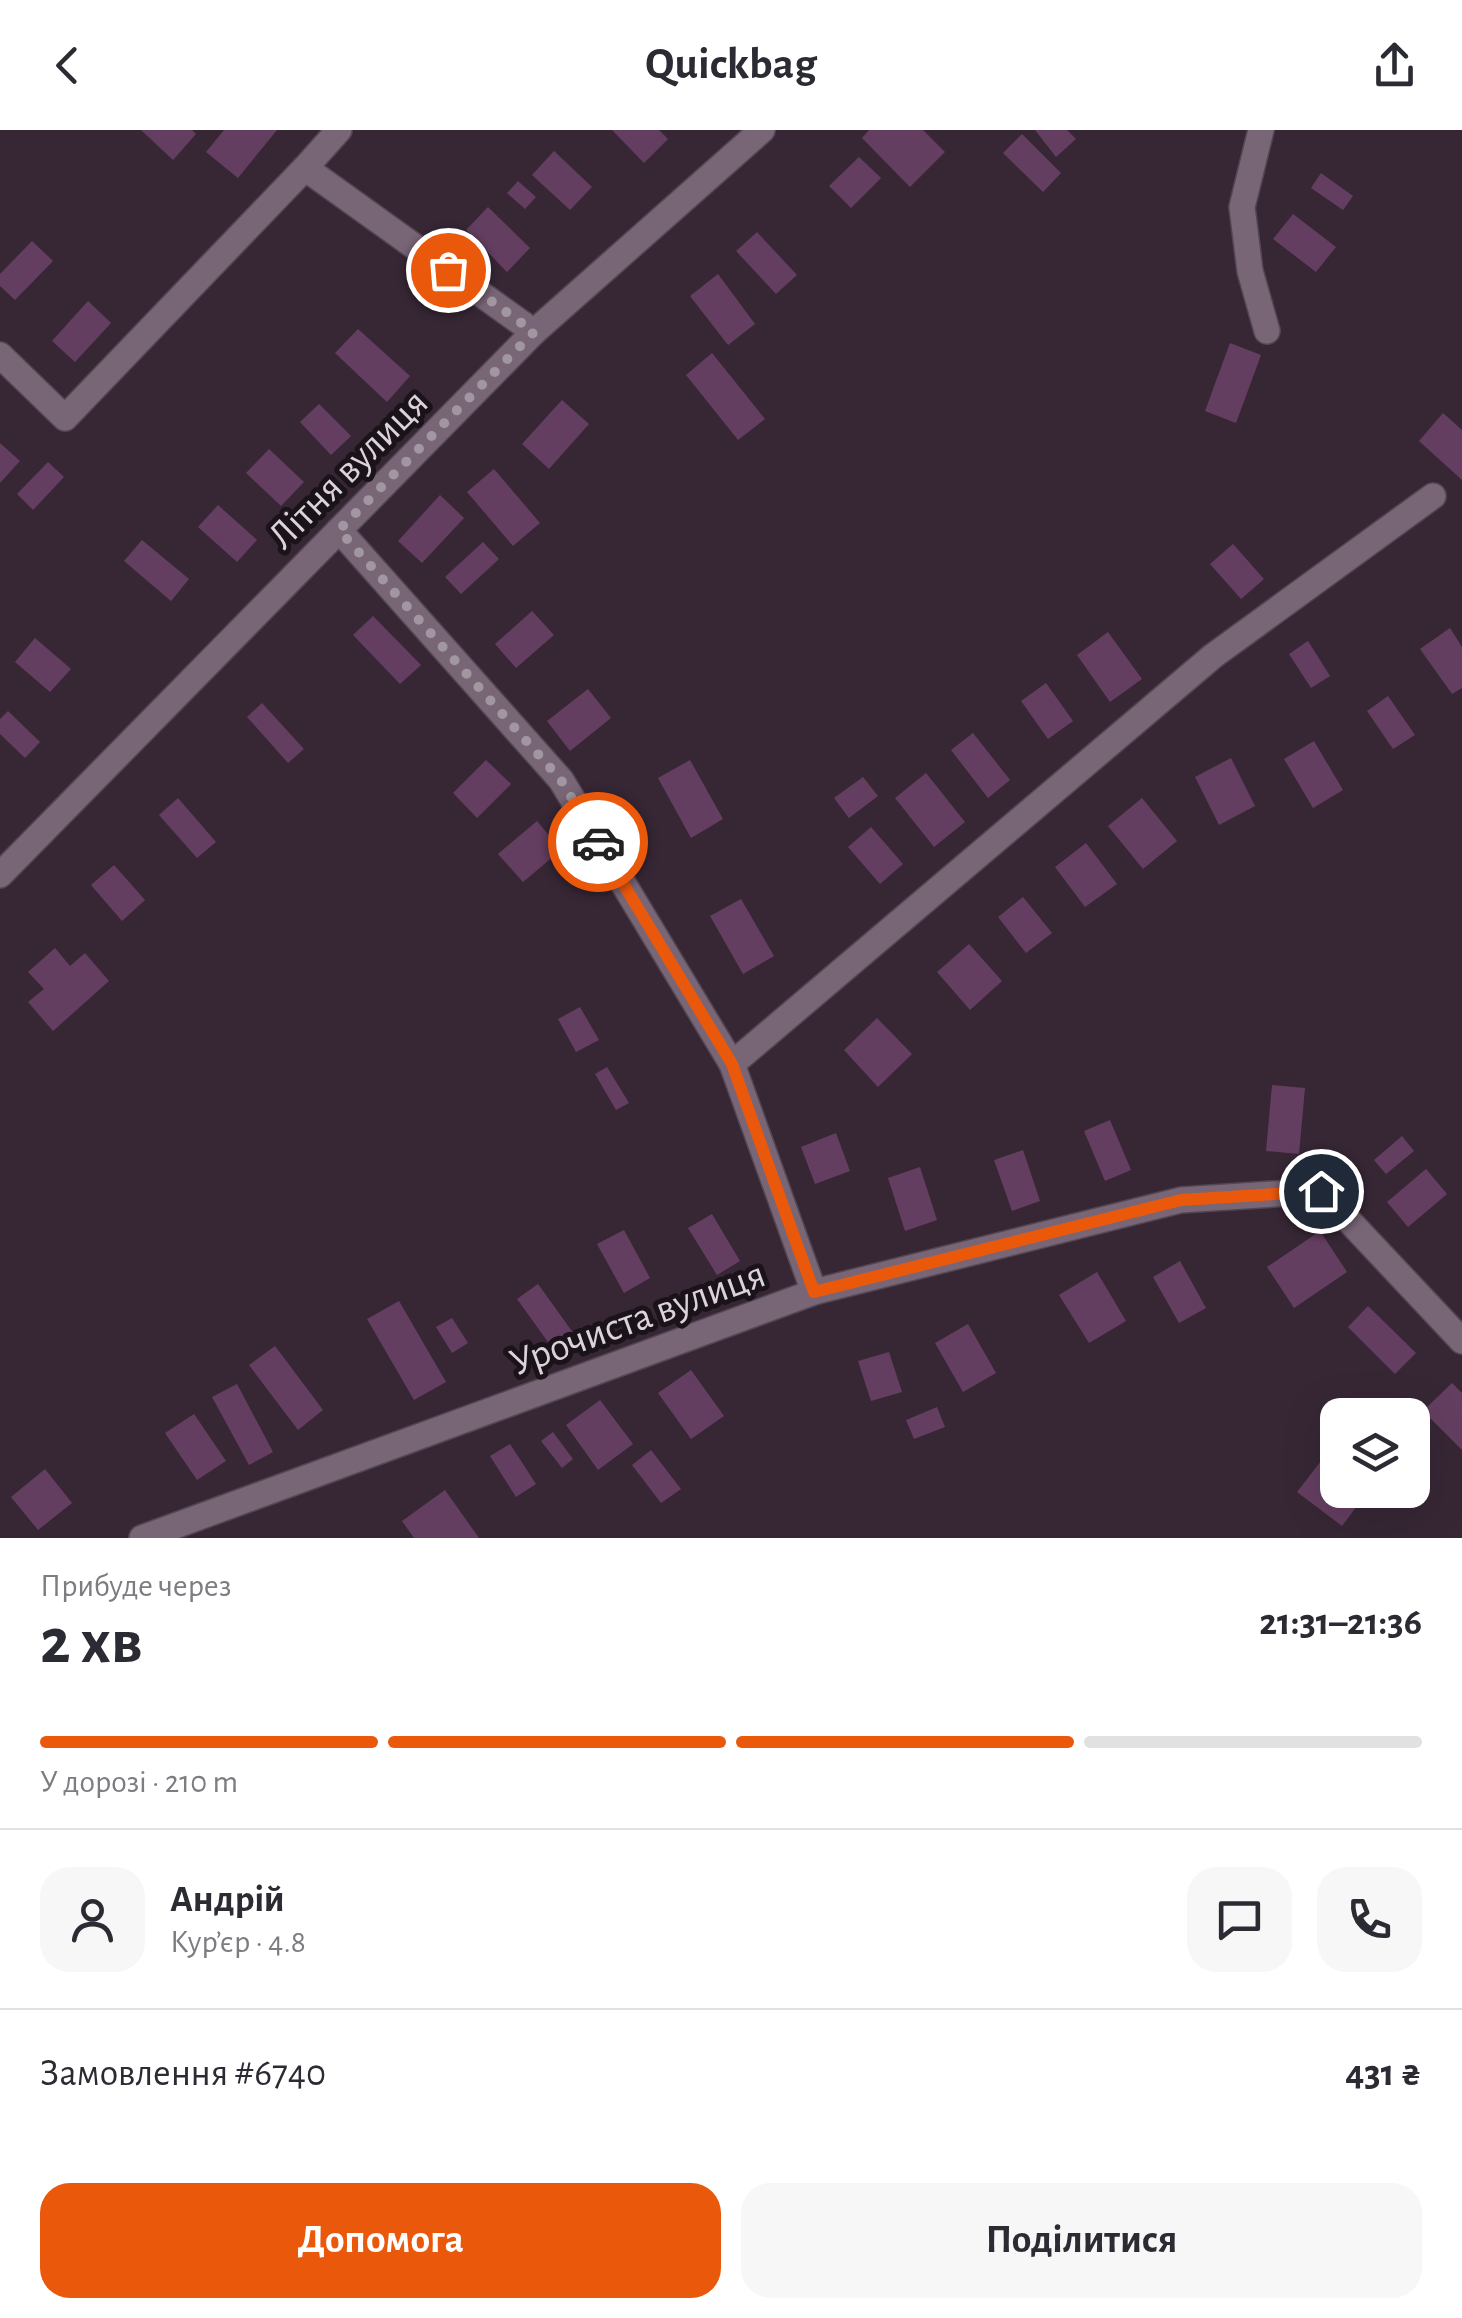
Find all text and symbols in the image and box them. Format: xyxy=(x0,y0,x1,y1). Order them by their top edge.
icon: back xyxy=(40,38,95,93)
icon: share xyxy=(1367,38,1422,93)
text: Quickbag xyxy=(645,42,817,87)
pin xyxy=(406,228,491,313)
icon: bag xyxy=(421,243,476,298)
street label: Літня вулиця xyxy=(261,382,436,557)
courier xyxy=(548,792,648,892)
icon: car xyxy=(571,815,626,870)
pin xyxy=(1279,1149,1364,1234)
icon: home xyxy=(1294,1164,1349,1219)
street label: Урочиста вулиця xyxy=(505,1254,771,1384)
map controls xyxy=(1320,1398,1430,1508)
button: layers xyxy=(1320,1398,1430,1508)
text: Прибуде через xyxy=(40,1570,232,1602)
text: 21:31–21:36 xyxy=(1259,1604,1422,1642)
text: 2 хв xyxy=(40,1610,143,1675)
text: У дорозі · 210 m xyxy=(40,1766,238,1798)
button: person xyxy=(40,1867,145,1972)
button: chat xyxy=(1187,1867,1292,1972)
button: phone xyxy=(1317,1867,1422,1972)
text: Андрій xyxy=(170,1881,285,1919)
text: Кур’єр · 4.8 xyxy=(170,1926,306,1958)
text: Замовлення #6740 xyxy=(40,2055,326,2093)
text: 431 ₴ xyxy=(1345,2055,1422,2093)
button: Допомога xyxy=(40,2183,721,2298)
button: Поділитися xyxy=(741,2183,1422,2298)

